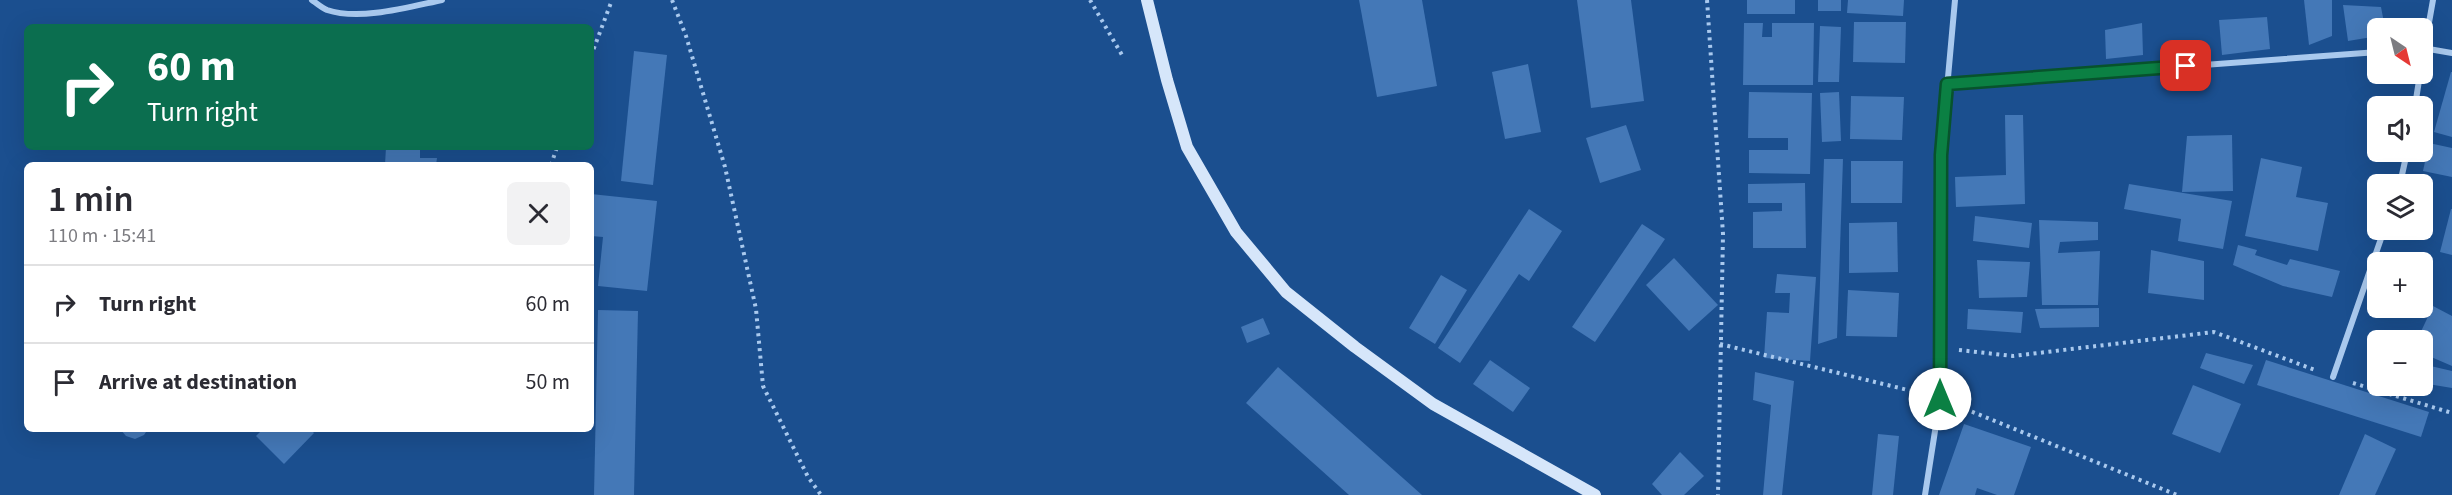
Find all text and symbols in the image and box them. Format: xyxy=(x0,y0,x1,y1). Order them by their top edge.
north arrow xyxy=(2367,18,2433,84)
map controls xyxy=(2367,18,2433,396)
text: 60 m xyxy=(147,37,236,97)
pin xyxy=(2160,40,2211,91)
icon: right xyxy=(48,48,126,126)
icon: arrive xyxy=(2169,49,2202,82)
text: Turn right xyxy=(147,93,258,132)
button: sound xyxy=(2367,96,2433,162)
text: 1 min xyxy=(48,174,134,225)
button: layers xyxy=(2367,174,2433,240)
button: close xyxy=(507,182,570,245)
text: 110 m · 15:41 xyxy=(48,222,156,250)
button: + xyxy=(2367,252,2433,318)
icon: right xyxy=(48,288,81,321)
text: Turn right xyxy=(99,288,196,320)
text: 60 m xyxy=(525,288,570,320)
button: − xyxy=(2367,330,2433,396)
icon: arrive xyxy=(48,366,81,399)
text: Arrive at destination xyxy=(99,366,297,398)
text: 50 m xyxy=(525,366,570,398)
position arrow xyxy=(1908,367,1972,431)

